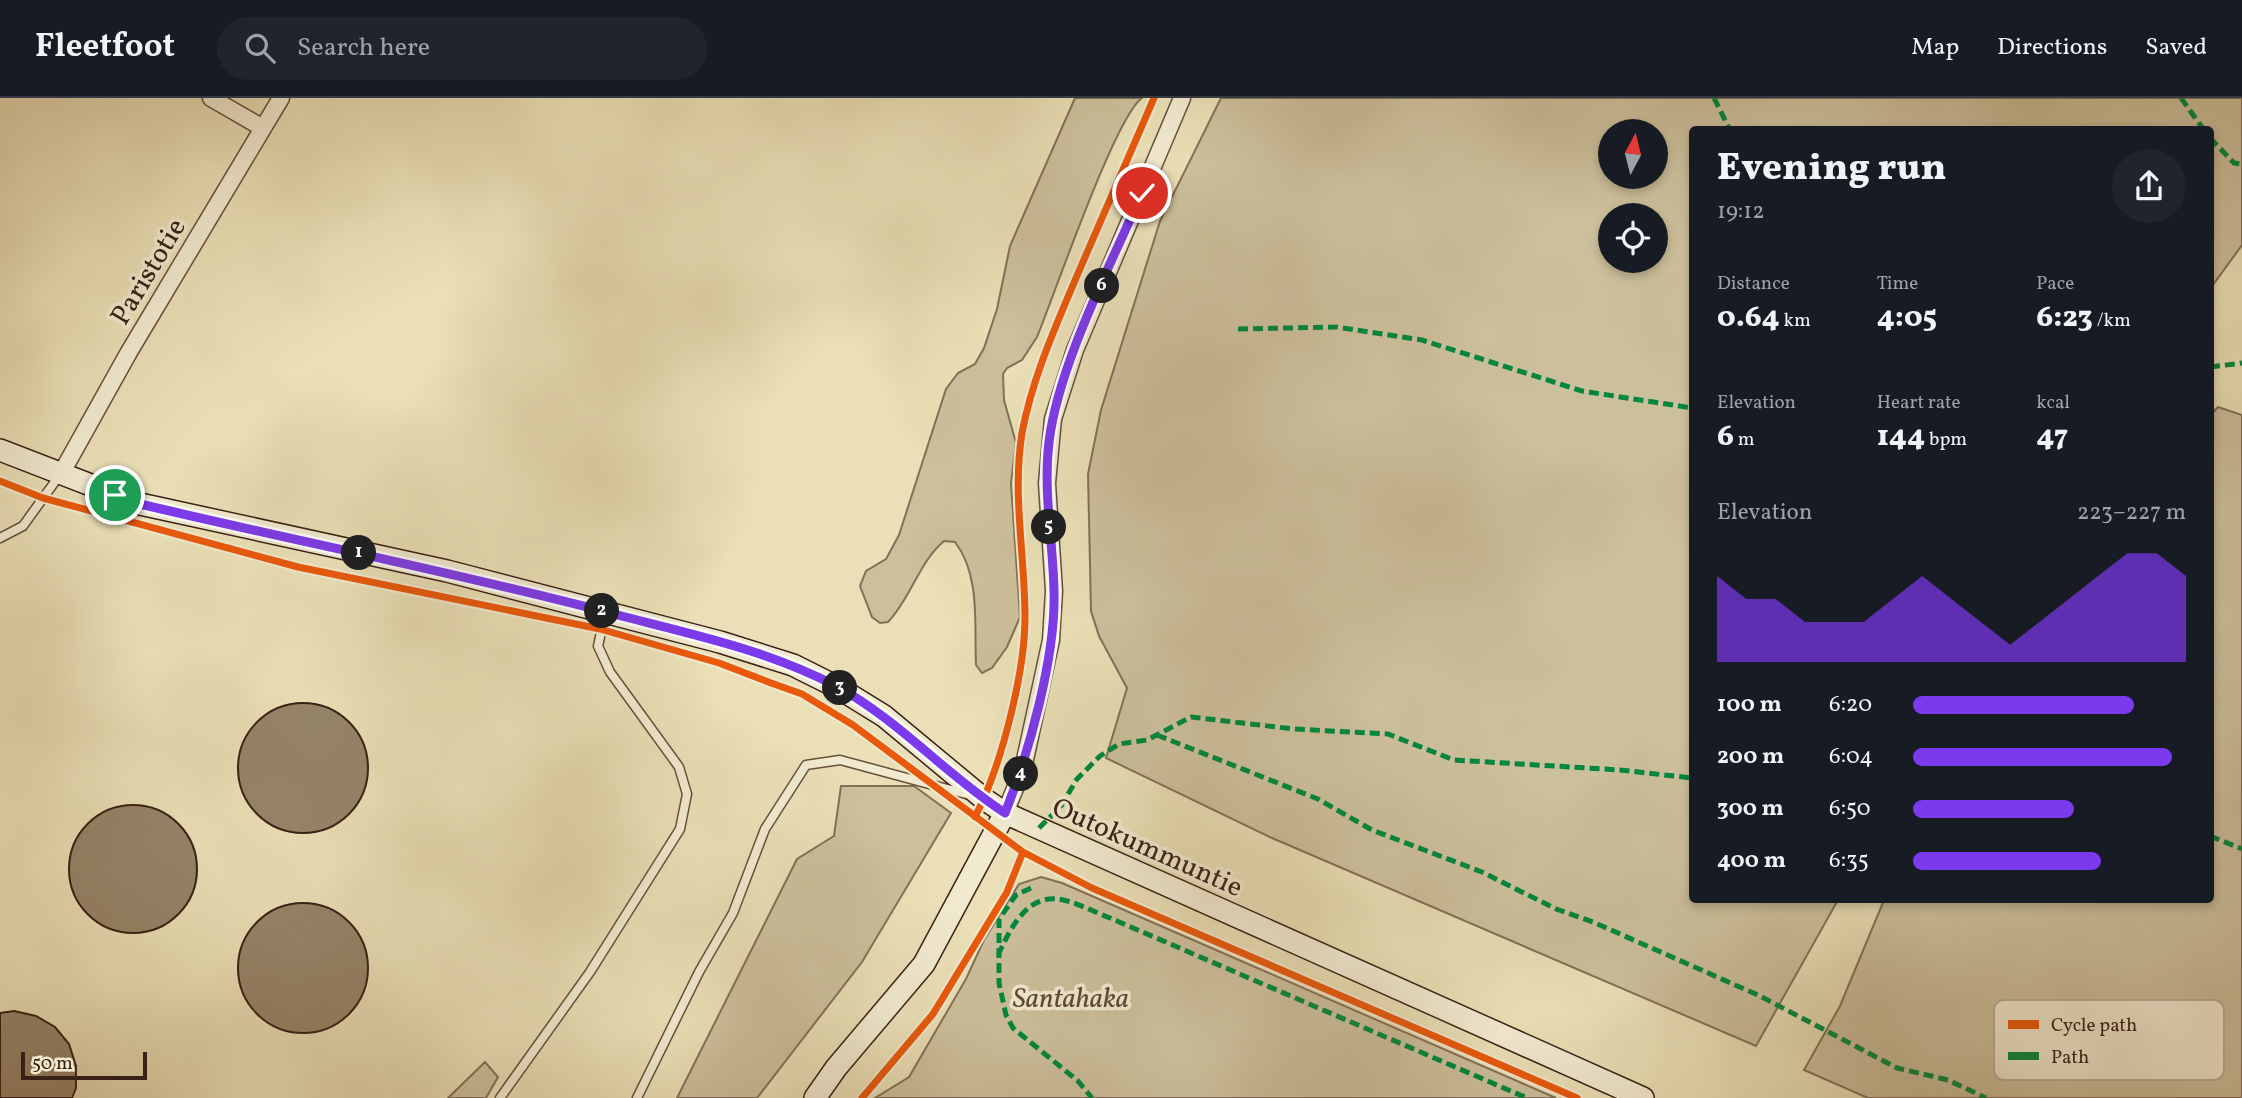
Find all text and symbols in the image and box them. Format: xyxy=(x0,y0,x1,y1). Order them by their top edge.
search box xyxy=(217,17,707,80)
text: Fleetfoot xyxy=(35,25,175,71)
icon: search xyxy=(241,29,279,67)
text: Search here xyxy=(297,30,430,66)
text: Map xyxy=(1911,31,1959,65)
text: Directions xyxy=(1997,31,2107,65)
text: Saved xyxy=(2145,31,2207,65)
north arrow xyxy=(1598,119,1668,189)
map controls xyxy=(1598,119,1668,273)
text: Evening run xyxy=(1717,143,1947,196)
button: share xyxy=(2112,149,2186,223)
pin xyxy=(1112,163,1172,223)
icon: check xyxy=(1123,174,1161,212)
text: 19:12 xyxy=(1717,196,1765,228)
button: locate xyxy=(1598,203,1668,273)
street label: Paristotie xyxy=(102,212,196,333)
pin: 6 xyxy=(1084,268,1120,304)
text: Distance xyxy=(1717,271,1790,297)
text: Time xyxy=(1877,271,1918,297)
text: Pace xyxy=(2036,271,2074,297)
text: 6 xyxy=(1096,272,1107,298)
text: 0.64 xyxy=(1717,297,1780,339)
text: 4:05 xyxy=(1877,297,1937,339)
text: 6:23 xyxy=(2036,297,2093,339)
text: km xyxy=(1780,308,1811,334)
text: /km xyxy=(2093,308,2131,334)
text: Elevation xyxy=(1717,390,1796,416)
text: Heart rate xyxy=(1877,390,1961,416)
text: kcal xyxy=(2036,390,2070,416)
text: 6 xyxy=(1717,416,1734,458)
text: 144 xyxy=(1877,416,1925,458)
text: 47 xyxy=(2036,416,2068,458)
text: m xyxy=(1734,427,1755,453)
text: bpm xyxy=(1925,427,1967,453)
pin xyxy=(85,465,145,525)
icon: arrive xyxy=(96,476,134,514)
text: Elevation xyxy=(1717,497,1813,529)
text: 223–227 m xyxy=(2077,497,2186,529)
pin: 5 xyxy=(1032,510,1066,544)
text: 5 xyxy=(1044,513,1053,539)
pin: 1 xyxy=(342,536,376,570)
text: 1 xyxy=(355,539,362,565)
pin: 2 xyxy=(584,594,620,628)
text: 2 xyxy=(597,597,606,623)
pin: 3 xyxy=(822,670,858,706)
text: 3 xyxy=(835,674,844,700)
text: 100 m xyxy=(1717,689,1782,721)
text: 6:20 xyxy=(1829,689,1872,721)
text: 200 m xyxy=(1717,741,1784,773)
text: 6:04 xyxy=(1829,741,1873,773)
pin: 4 xyxy=(1004,756,1038,792)
text: 4 xyxy=(1015,760,1026,786)
street label: Outokummuntie xyxy=(1045,789,1249,908)
text: 300 m xyxy=(1717,793,1784,825)
text: 6:50 xyxy=(1829,793,1871,825)
text: 400 m xyxy=(1717,845,1786,877)
text: 6:35 xyxy=(1829,845,1869,877)
park label: Santahaka xyxy=(1013,980,1129,1019)
legend xyxy=(1994,1000,2224,1080)
text: Cycle path xyxy=(2051,1013,2137,1039)
text: Path xyxy=(2051,1045,2089,1071)
scale bar xyxy=(21,1049,147,1081)
text: 50 m xyxy=(32,1051,73,1077)

